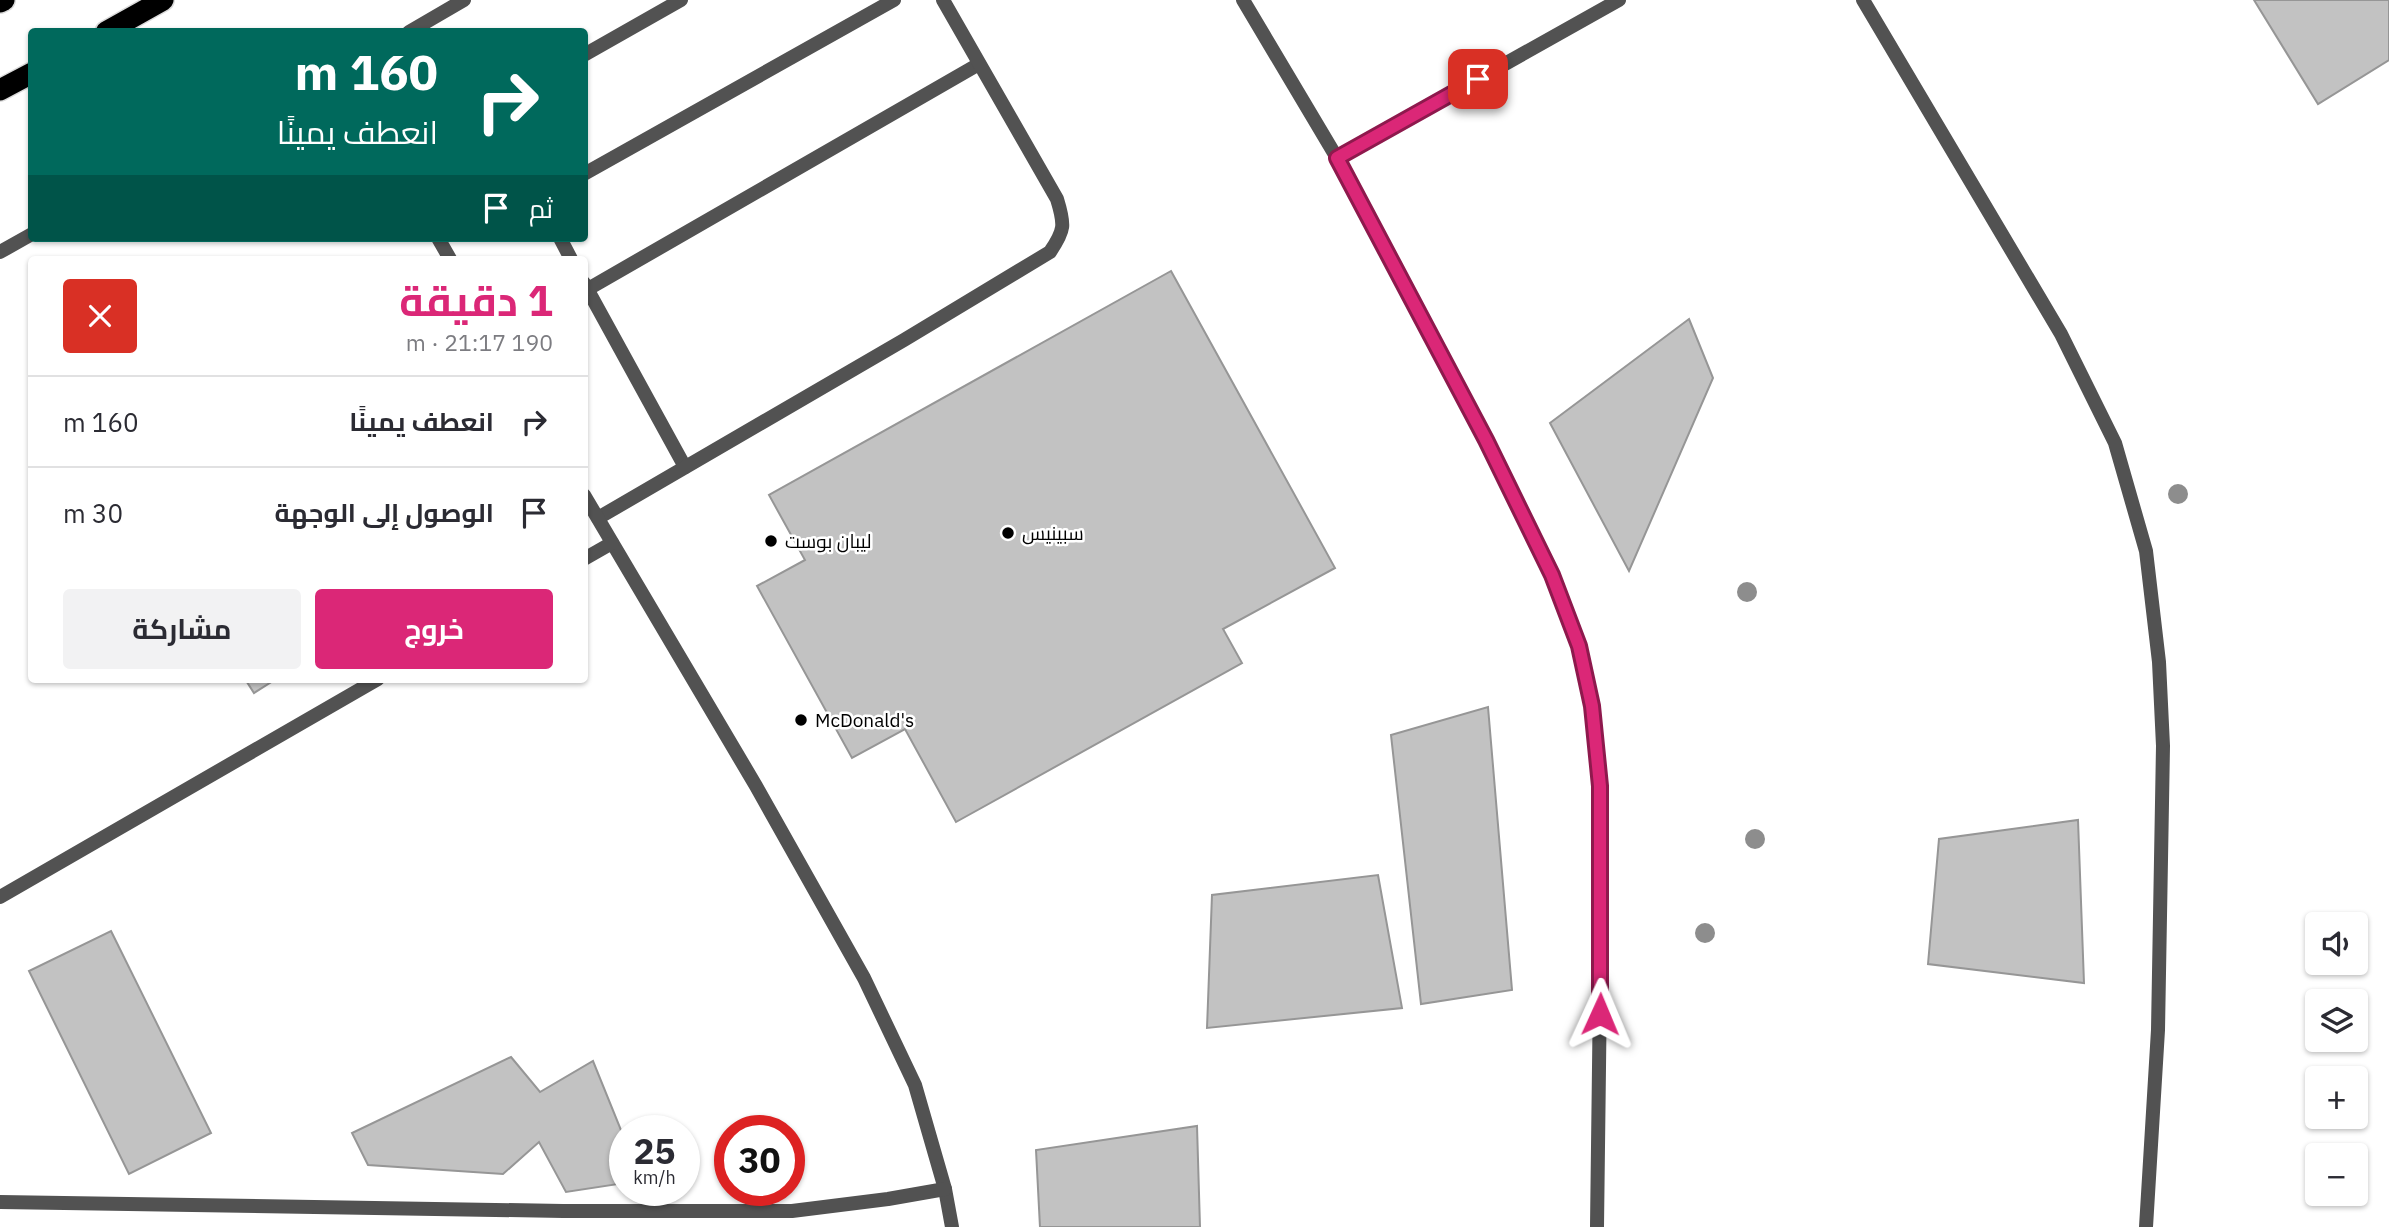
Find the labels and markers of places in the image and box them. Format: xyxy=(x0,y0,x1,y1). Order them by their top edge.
pin xyxy=(1448,49,1508,109)
place label: سبينيس xyxy=(1022,521,1084,545)
marker: سبينيس xyxy=(1000,525,1016,541)
place label: ليبان بوست xyxy=(785,529,871,553)
marker: ليبان بوست xyxy=(763,533,779,549)
place label: McDonald's xyxy=(815,708,914,732)
marker: McDonald's xyxy=(793,712,809,728)

